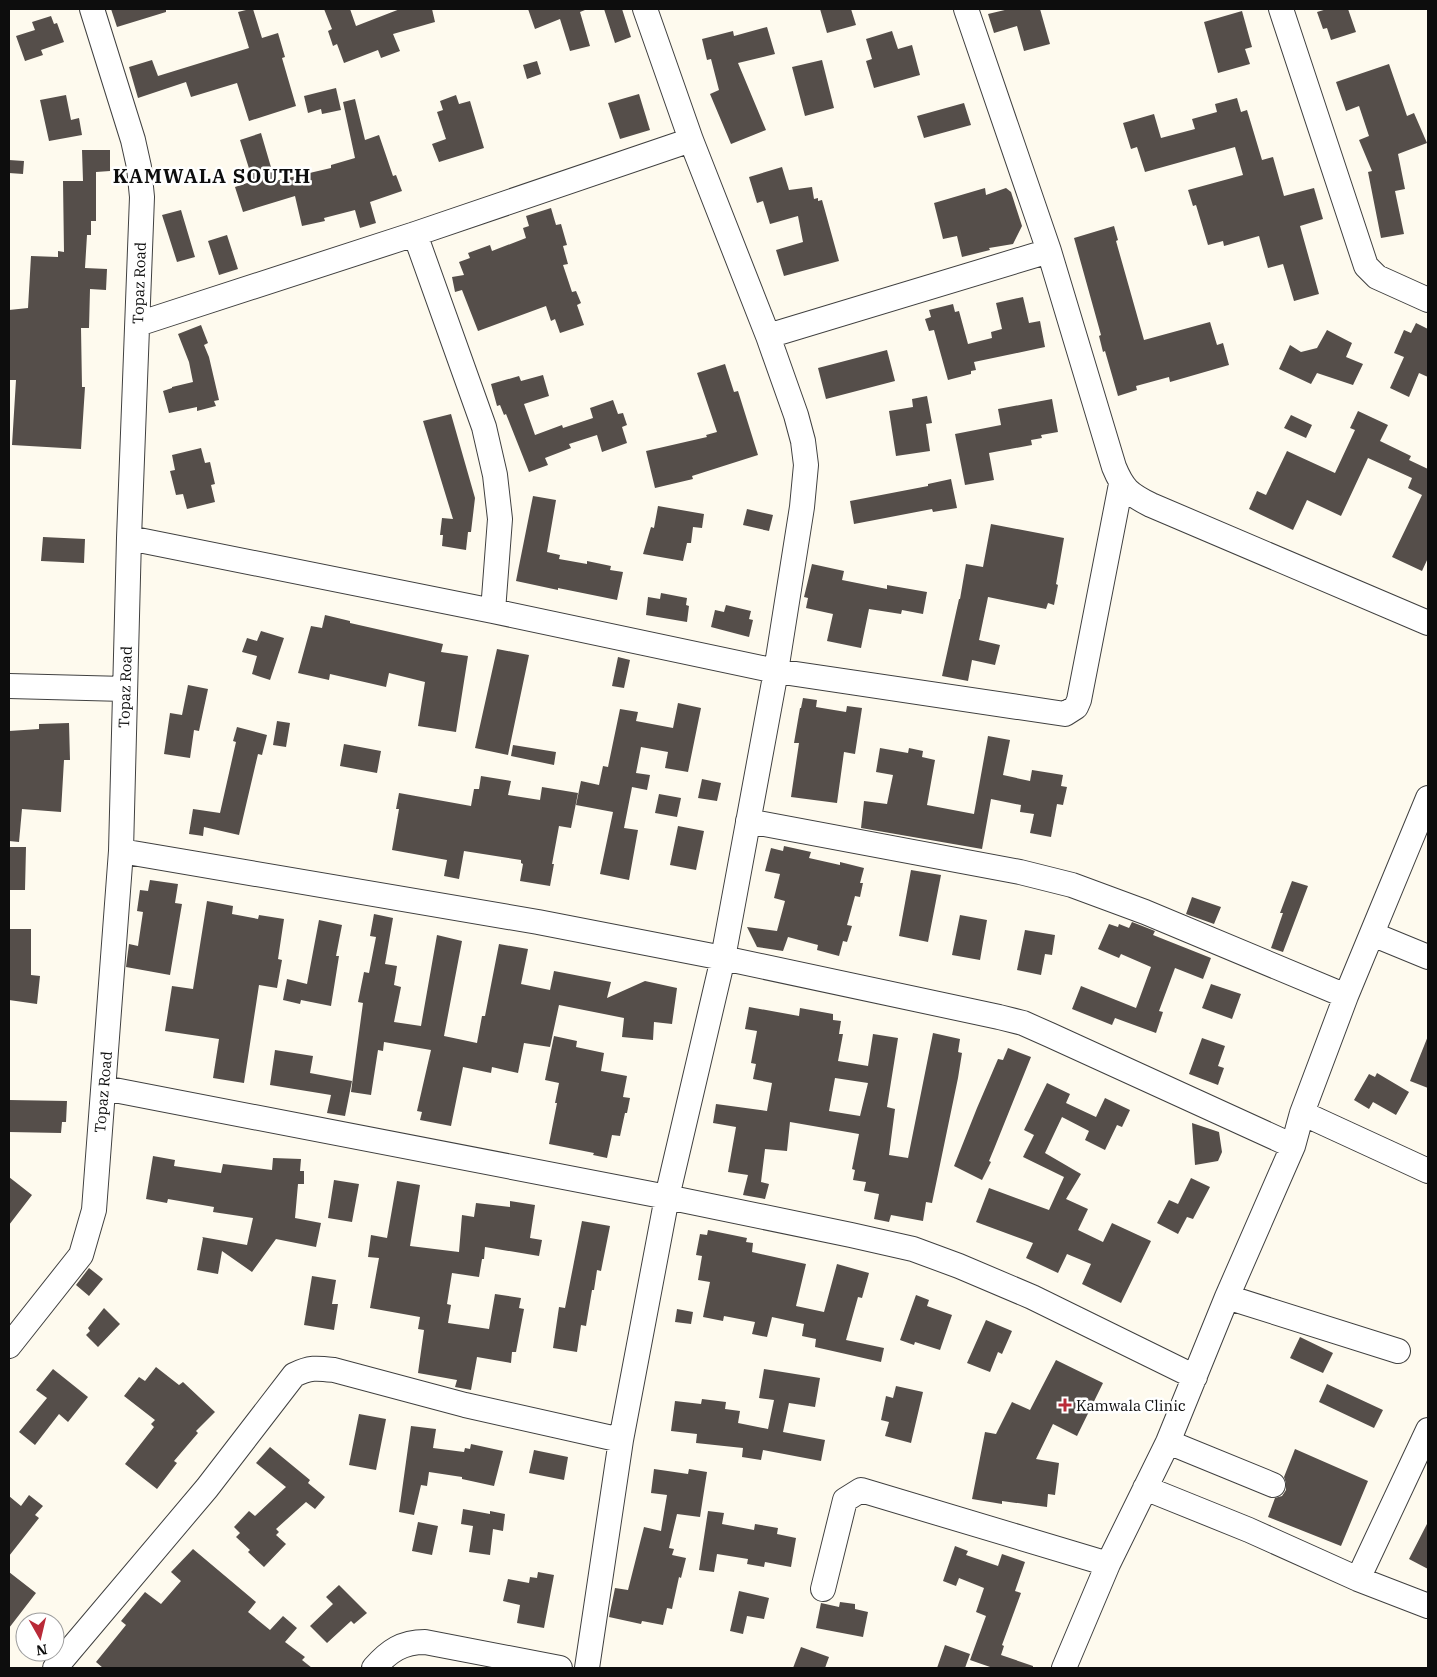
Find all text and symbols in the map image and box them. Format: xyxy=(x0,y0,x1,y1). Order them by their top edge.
district label: KAMWALA SOUTH xyxy=(113,162,311,189)
street label: Topaz Road xyxy=(128,242,150,324)
street label: Topaz Road xyxy=(114,646,136,728)
street label: Topaz Road xyxy=(90,1050,116,1134)
place label: Kamwala Clinic xyxy=(1076,1396,1186,1415)
marker: Kamwala Clinic xyxy=(1058,1398,1072,1412)
north arrow xyxy=(15,1612,65,1662)
text: N xyxy=(35,1640,49,1660)

